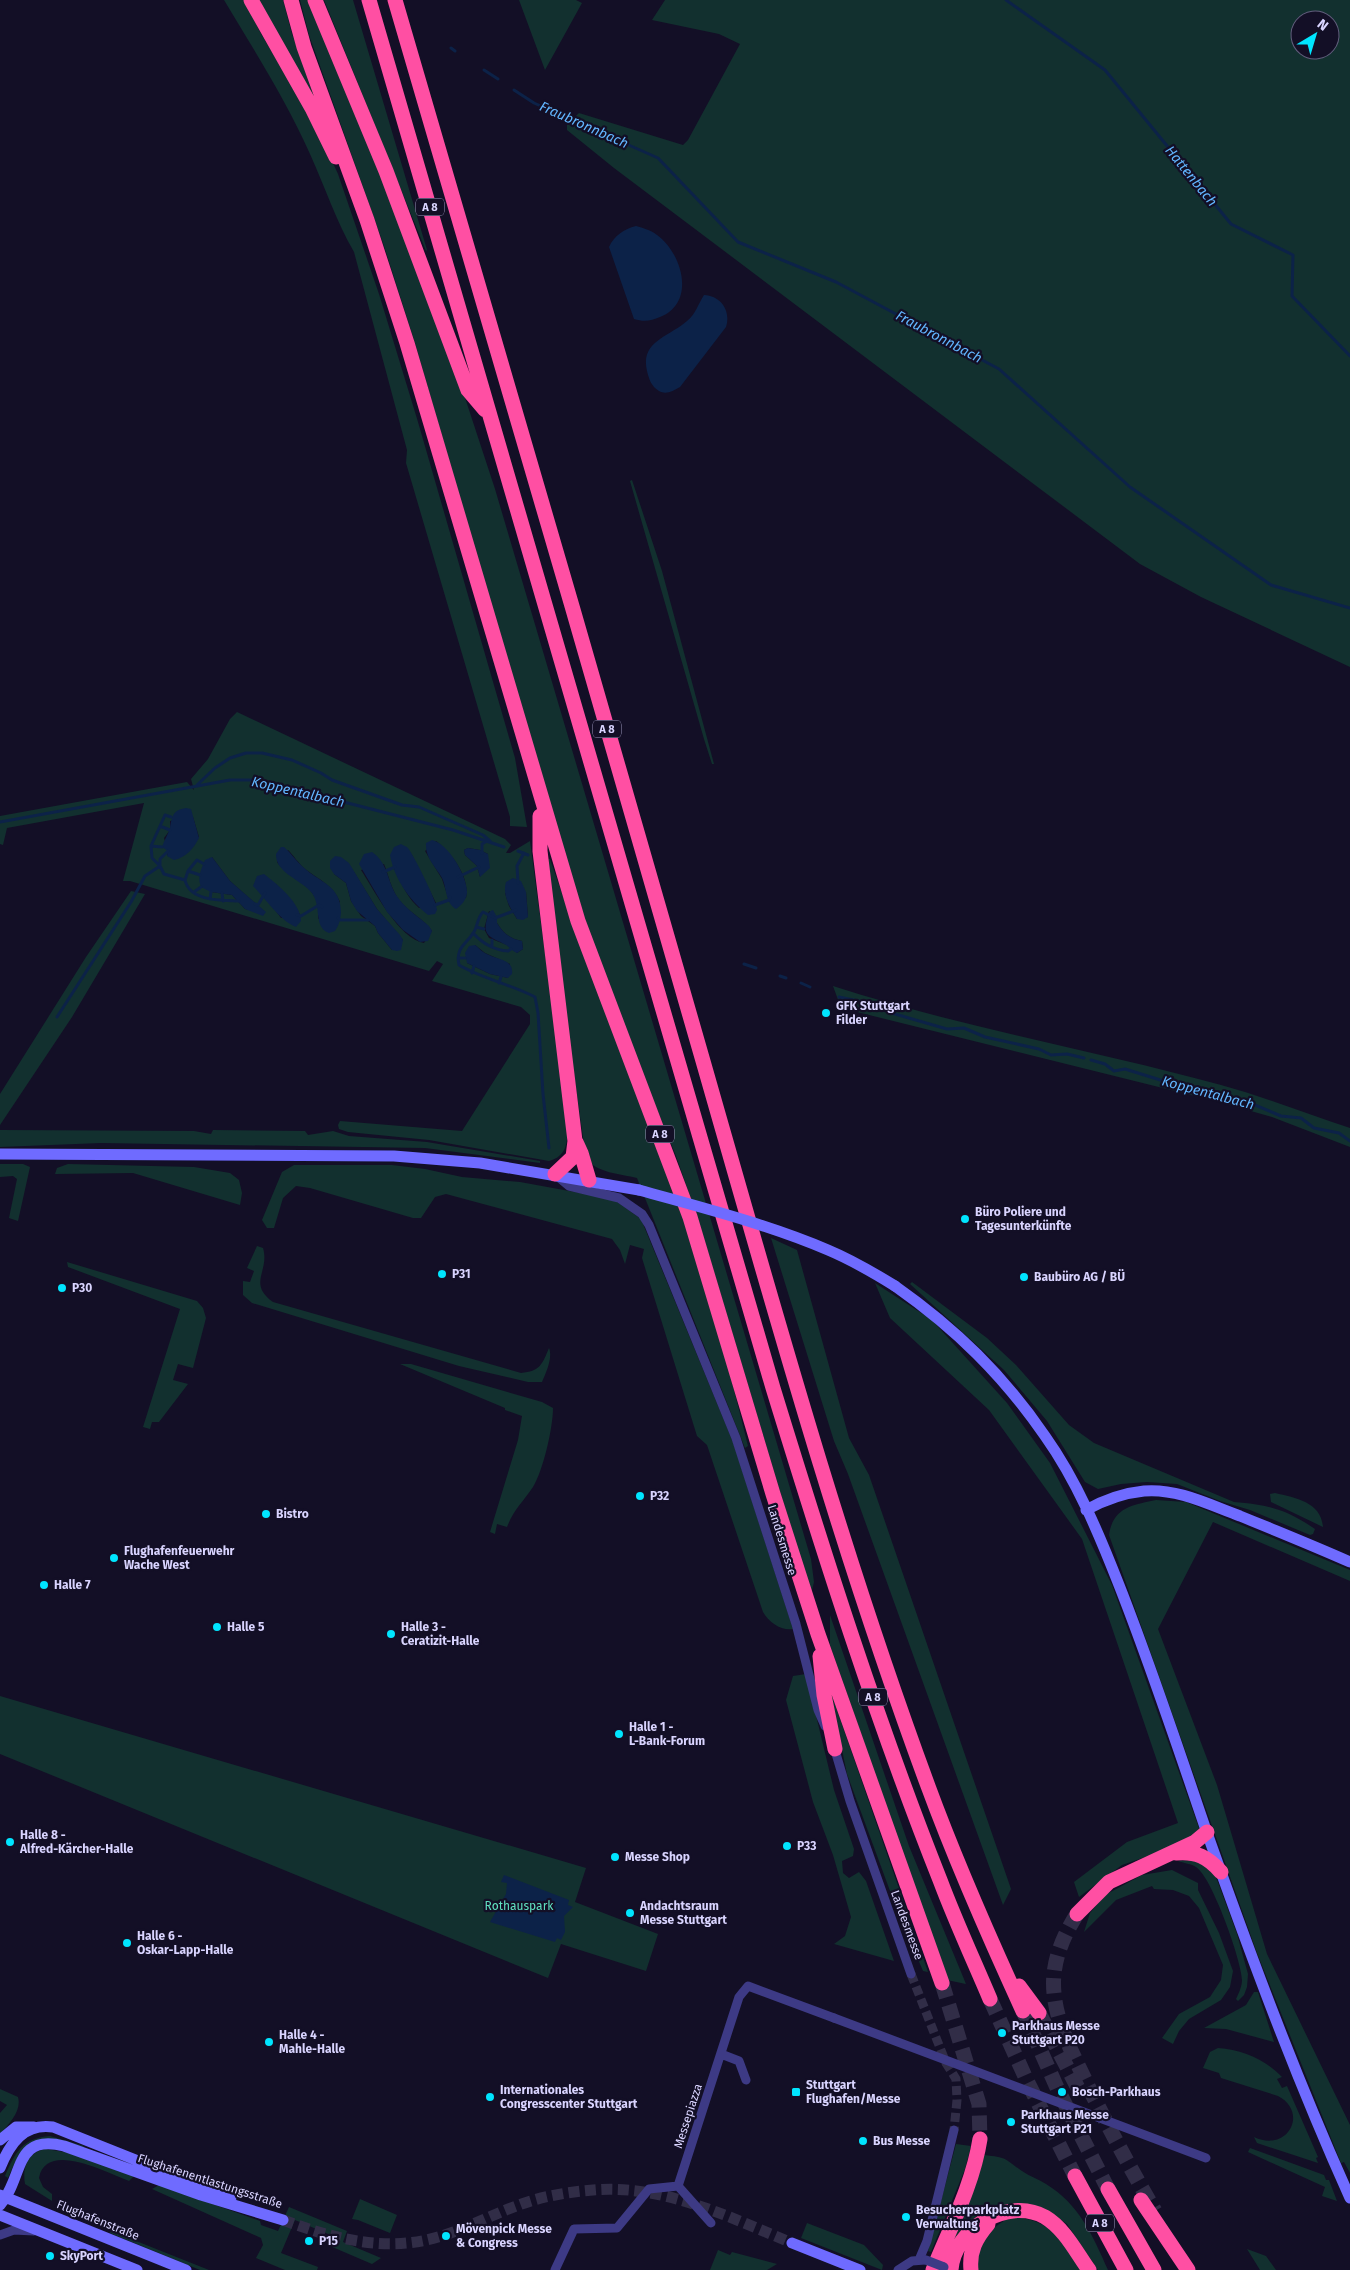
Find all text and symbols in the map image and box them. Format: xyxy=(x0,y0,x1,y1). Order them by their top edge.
north arrow xyxy=(1290,10,1340,60)
text: N xyxy=(1314,16,1332,35)
water label: Fraubronnbach xyxy=(537,98,631,152)
water label: Hattenbach xyxy=(1161,142,1221,210)
road number: A 8 xyxy=(416,198,444,216)
water label: Fraubronnbach xyxy=(893,307,985,367)
road number: A 8 xyxy=(593,721,621,738)
water label: Koppentalbach xyxy=(250,773,346,811)
place label: GFK Stuttgart Filder xyxy=(836,999,910,1027)
marker: GFK Stuttgart Filder xyxy=(820,1007,832,1019)
water label: Koppentalbach xyxy=(1160,1072,1256,1114)
road number: A 8 xyxy=(646,1126,674,1142)
place label: Büro Poliere und Tagesunterkünfte xyxy=(975,1205,1072,1233)
marker: Büro Poliere und Tagesunterkünfte xyxy=(959,1213,971,1225)
place label: P31 xyxy=(452,1267,471,1281)
marker: P31 xyxy=(436,1268,448,1280)
place label: Baubüro AG / BÜ xyxy=(1034,1268,1125,1284)
marker: Baubüro AG / BÜ xyxy=(1018,1271,1030,1283)
place label: P30 xyxy=(72,1281,92,1295)
marker: P30 xyxy=(56,1282,68,1294)
place label: P32 xyxy=(650,1489,669,1503)
marker: P32 xyxy=(634,1490,646,1502)
street label: Landesmesse xyxy=(765,1503,799,1577)
place label: Bistro xyxy=(276,1507,309,1521)
marker: Bistro xyxy=(260,1508,272,1520)
place label: Flughafenfeuerwehr Wache West xyxy=(124,1544,235,1572)
marker: Flughafenfeuerwehr Wache West xyxy=(108,1552,120,1564)
place label: Halle 7 xyxy=(54,1578,91,1592)
marker: Halle 7 xyxy=(38,1579,50,1591)
place label: Halle 5 xyxy=(227,1620,265,1634)
place label: Halle 3 - Ceratizit-Halle xyxy=(401,1620,480,1648)
marker: Halle 5 xyxy=(211,1621,223,1633)
marker: Halle 3 - Ceratizit-Halle xyxy=(385,1628,397,1640)
road number: A 8 xyxy=(859,1688,887,1705)
place label: Halle 1 - L-Bank-Forum xyxy=(629,1720,705,1748)
marker: Halle 1 - L-Bank-Forum xyxy=(613,1728,625,1740)
place label: Halle 8 - Alfred-Kärcher-Halle xyxy=(19,1828,134,1856)
marker: Halle 8 - Alfred-Kärcher-Halle xyxy=(4,1836,16,1848)
place label: P33 xyxy=(797,1839,816,1853)
marker: P33 xyxy=(781,1840,793,1852)
place label: Messe Shop xyxy=(625,1850,690,1864)
marker: Messe Shop xyxy=(609,1851,621,1863)
street label: Landesmesse xyxy=(888,1888,926,1962)
park label: Rothauspark xyxy=(485,1899,554,1913)
place label: Andachtsraum Messe Stuttgart xyxy=(639,1899,727,1927)
marker: Andachtsraum Messe Stuttgart xyxy=(624,1907,636,1919)
place label: Halle 6 - Oskar-Lapp-Halle xyxy=(137,1929,234,1957)
marker: Halle 6 - Oskar-Lapp-Halle xyxy=(121,1937,133,1949)
place label: Parkhaus Messe Stuttgart P20 xyxy=(1012,2019,1100,2047)
marker: Parkhaus Messe Stuttgart P20 xyxy=(996,2027,1008,2039)
place label: Halle 4 - Mahle-Halle xyxy=(279,2028,345,2056)
marker: Halle 4 - Mahle-Halle xyxy=(263,2036,275,2048)
place label: Stuttgart Flughafen/Messe xyxy=(806,2078,901,2106)
street label: Messepiazza xyxy=(671,2082,705,2150)
place label: Internationales Congresscenter Stuttgart xyxy=(500,2083,638,2111)
place label: Bosch-Parkhaus xyxy=(1072,2085,1161,2099)
marker: Stuttgart Flughafen/Messe xyxy=(790,2086,802,2098)
marker: Bosch-Parkhaus xyxy=(1056,2086,1068,2098)
marker: Internationales Congresscenter Stuttgart xyxy=(484,2091,496,2103)
place label: Parkhaus Messe Stuttgart P21 xyxy=(1021,2108,1109,2136)
marker: Parkhaus Messe Stuttgart P21 xyxy=(1005,2116,1017,2128)
place label: Bus Messe xyxy=(873,2134,930,2148)
marker: Bus Messe xyxy=(857,2135,869,2147)
street label: Flughafenentlastungsstraße xyxy=(136,2151,284,2211)
street label: Flughafenstraße xyxy=(55,2197,141,2243)
place label: Besucherparkplatz Verwaltung xyxy=(915,2203,1020,2231)
marker: Besucherparkplatz Verwaltung xyxy=(900,2211,912,2223)
road number: A 8 xyxy=(1086,2214,1114,2232)
place label: Mövenpick Messe & Congress xyxy=(456,2222,552,2250)
marker: Mövenpick Messe & Congress xyxy=(440,2230,452,2242)
place label: P15 xyxy=(319,2234,339,2248)
marker: P15 xyxy=(303,2235,315,2247)
place label: SkyPort xyxy=(60,2249,103,2263)
marker: SkyPort xyxy=(44,2250,56,2262)

